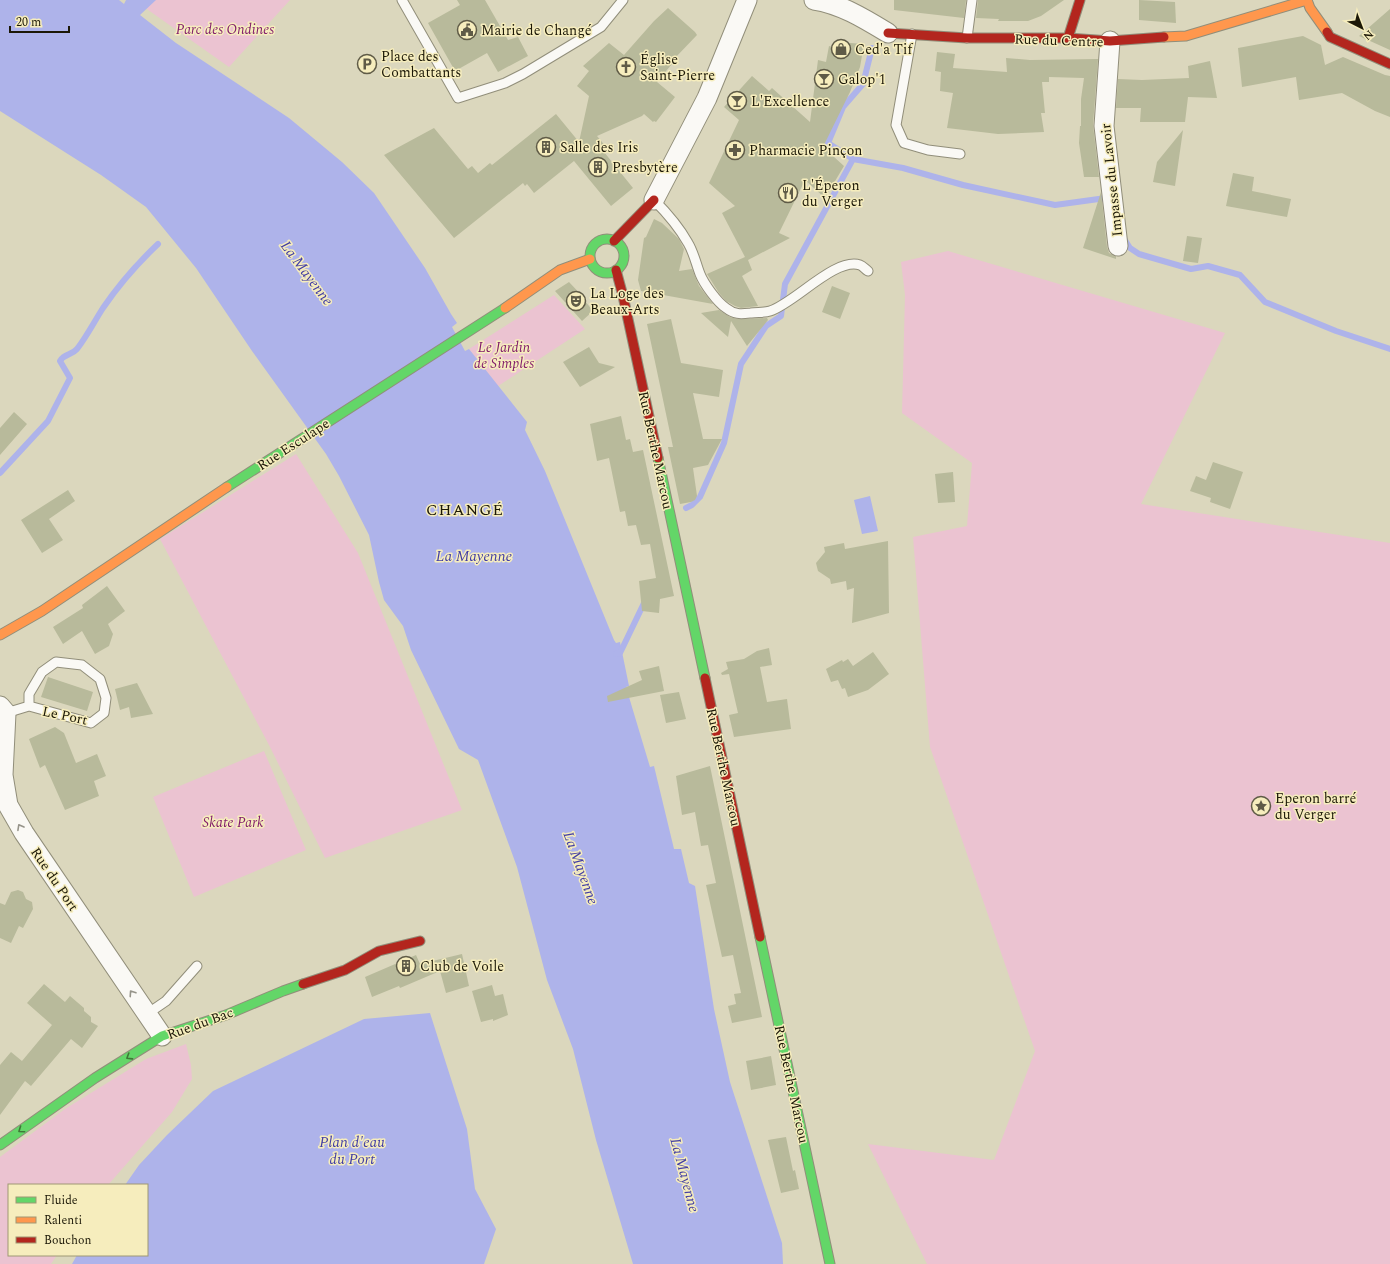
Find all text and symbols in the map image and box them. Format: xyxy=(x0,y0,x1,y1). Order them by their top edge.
scale bar xyxy=(10,8,69,34)
north arrow xyxy=(1342,8,1382,48)
text: 20 m xyxy=(16,13,41,32)
park label: Parc des Ondines xyxy=(176,19,274,40)
public building icon: Mairie de Changé xyxy=(456,19,478,41)
place label: Mairie de Changé xyxy=(481,20,592,41)
text: N xyxy=(1359,26,1377,44)
street label: Rue du Centre xyxy=(1014,28,1104,53)
shop icon: Ced'a Tif xyxy=(830,38,852,60)
place label: Ced'a Tif xyxy=(855,39,913,60)
place label: Place des Combattants xyxy=(381,46,461,83)
place label: Église Saint-Pierre xyxy=(640,49,715,86)
parking icon: Place des Combattants xyxy=(356,53,378,75)
church icon: Église Saint-Pierre xyxy=(615,56,637,78)
bar icon: Galop'1 xyxy=(813,68,835,90)
place label: Galop'1 xyxy=(838,69,886,90)
bar icon: L'Excellence xyxy=(726,90,748,112)
place label: L'Excellence xyxy=(751,91,830,112)
street label: Impasse du Lavoir xyxy=(1095,122,1128,238)
building icon: Salle des Iris xyxy=(535,136,557,158)
place label: Salle des Iris xyxy=(560,137,639,158)
pharmacy icon: Pharmacie Pinçon xyxy=(724,139,746,161)
place label: Pharmacie Pinçon xyxy=(749,140,862,161)
building icon: Presbytère xyxy=(587,156,609,178)
place label: Presbytère xyxy=(612,157,678,178)
place label: L'Éperon du Verger xyxy=(802,175,863,212)
restaurant icon: L'Éperon du Verger xyxy=(777,182,799,204)
water label: La Mayenne xyxy=(274,236,339,311)
place label: La Loge des Beaux-Arts xyxy=(590,283,664,320)
theatre icon: La Loge des Beaux-Arts xyxy=(565,290,587,312)
park label: Le Jardin de Simples xyxy=(474,337,534,374)
street label: Rue Berthe Marcou xyxy=(633,389,678,511)
street label: Rue Esculape xyxy=(253,413,334,476)
district label: CHANGÉ xyxy=(426,498,504,522)
water label: La Mayenne xyxy=(436,545,513,568)
street label: Le Port xyxy=(40,700,90,731)
street label: Rue Berthe Marcou xyxy=(701,706,746,828)
place label: Eperon barré du Verger xyxy=(1275,788,1357,825)
place icon: Eperon barré du Verger xyxy=(1250,795,1272,817)
park label: Skate Park xyxy=(202,812,264,833)
one-way arrow xyxy=(18,824,25,831)
water label: La Mayenne xyxy=(557,828,605,908)
street label: Rue du Port xyxy=(25,843,84,916)
building icon: Club de Voile xyxy=(395,955,417,977)
place label: Club de Voile xyxy=(420,956,504,977)
one-way arrow xyxy=(130,990,137,997)
street label: Rue du Bac xyxy=(164,1002,237,1045)
street label: Rue Berthe Marcou xyxy=(769,1023,814,1145)
one-way arrow xyxy=(126,1052,133,1060)
one-way arrow xyxy=(19,1125,26,1132)
water label: Plan d'eau du Port xyxy=(319,1131,385,1171)
water label: La Mayenne xyxy=(664,1135,706,1215)
legend xyxy=(8,1184,148,1256)
text: Fluide xyxy=(44,1191,78,1210)
text: Ralenti xyxy=(44,1211,82,1230)
text: Bouchon xyxy=(44,1231,91,1250)

